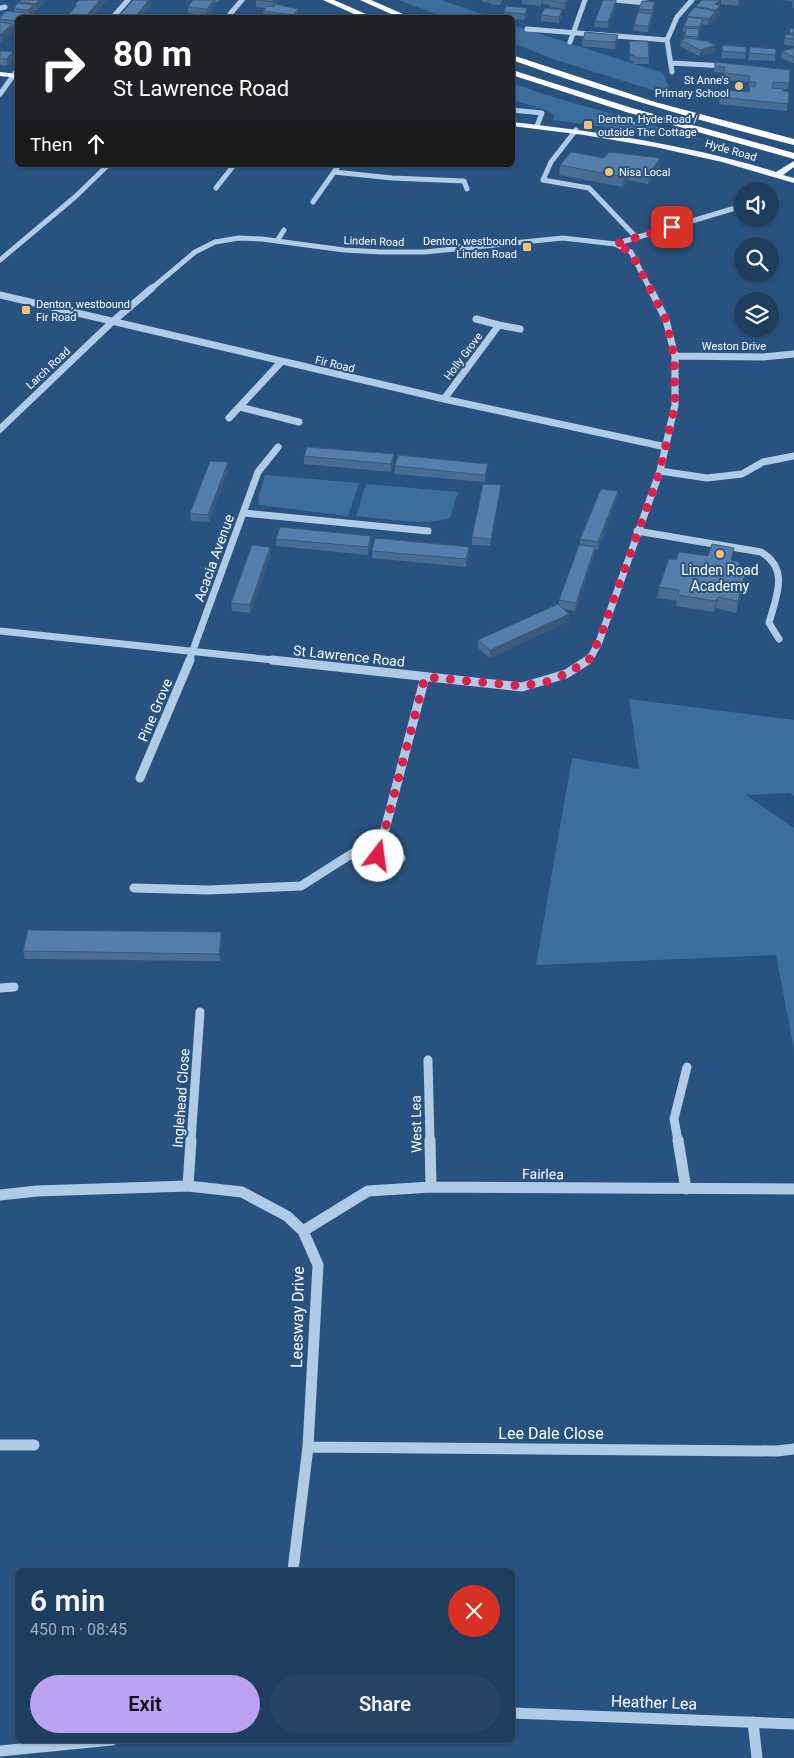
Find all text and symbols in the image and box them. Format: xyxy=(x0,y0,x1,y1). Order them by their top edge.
text: 80 m xyxy=(113,34,192,75)
icon: right xyxy=(30,35,95,100)
place label: St Anne's Primary School xyxy=(655,74,729,100)
text: St Lawrence Road xyxy=(113,76,289,101)
marker: St Anne's Primary School xyxy=(733,80,745,92)
place label: Denton, Hyde Road / outside The Cottage xyxy=(598,113,699,139)
marker: Denton, Hyde Road / outside The Cottage xyxy=(582,119,594,131)
icon: ahead xyxy=(82,130,110,158)
text: Then xyxy=(30,133,72,156)
street label: Hyde Road xyxy=(704,137,758,164)
marker: Nisa Local xyxy=(603,166,615,178)
place label: Nisa Local xyxy=(619,166,671,179)
map controls xyxy=(734,182,779,337)
button: sound xyxy=(734,182,779,227)
pin xyxy=(651,206,693,248)
icon: arrive xyxy=(658,213,686,241)
street label: Linden Road xyxy=(343,234,405,249)
place label: Denton, westbound Linden Road xyxy=(423,235,517,261)
button: search xyxy=(734,237,779,282)
marker: Denton, westbound Linden Road xyxy=(521,241,533,253)
button: layers xyxy=(734,292,779,337)
place label: Denton, westbound Fir Road xyxy=(36,298,130,324)
marker: Denton, westbound Fir Road xyxy=(20,304,32,316)
street label: Holly Grove xyxy=(441,330,485,382)
street label: Weston Drive xyxy=(702,340,766,353)
street label: Larch Road xyxy=(24,345,73,392)
street label: Fir Road xyxy=(314,354,356,375)
street label: Acacia Avenue xyxy=(191,512,237,604)
marker: Linden Road Academy xyxy=(714,548,726,560)
place label: Linden Road Academy xyxy=(681,562,759,594)
street label: St Lawrence Road xyxy=(292,642,406,670)
street label: Pine Grove xyxy=(135,676,175,744)
position arrow xyxy=(351,829,403,881)
street label: Inglehead Close xyxy=(170,1048,192,1148)
street label: West Lea xyxy=(407,1095,425,1153)
street label: Fairlea xyxy=(522,1166,564,1182)
street label: Leesway Drive xyxy=(287,1266,308,1368)
street label: Lee Dale Close xyxy=(498,1424,604,1443)
text: 6 min xyxy=(30,1583,105,1618)
button: close xyxy=(448,1585,500,1637)
text: 450 m · 08:45 xyxy=(30,1620,127,1639)
button: Exit xyxy=(30,1675,260,1733)
button: Share xyxy=(270,1675,500,1733)
street label: Heather Lea xyxy=(611,1691,697,1714)

